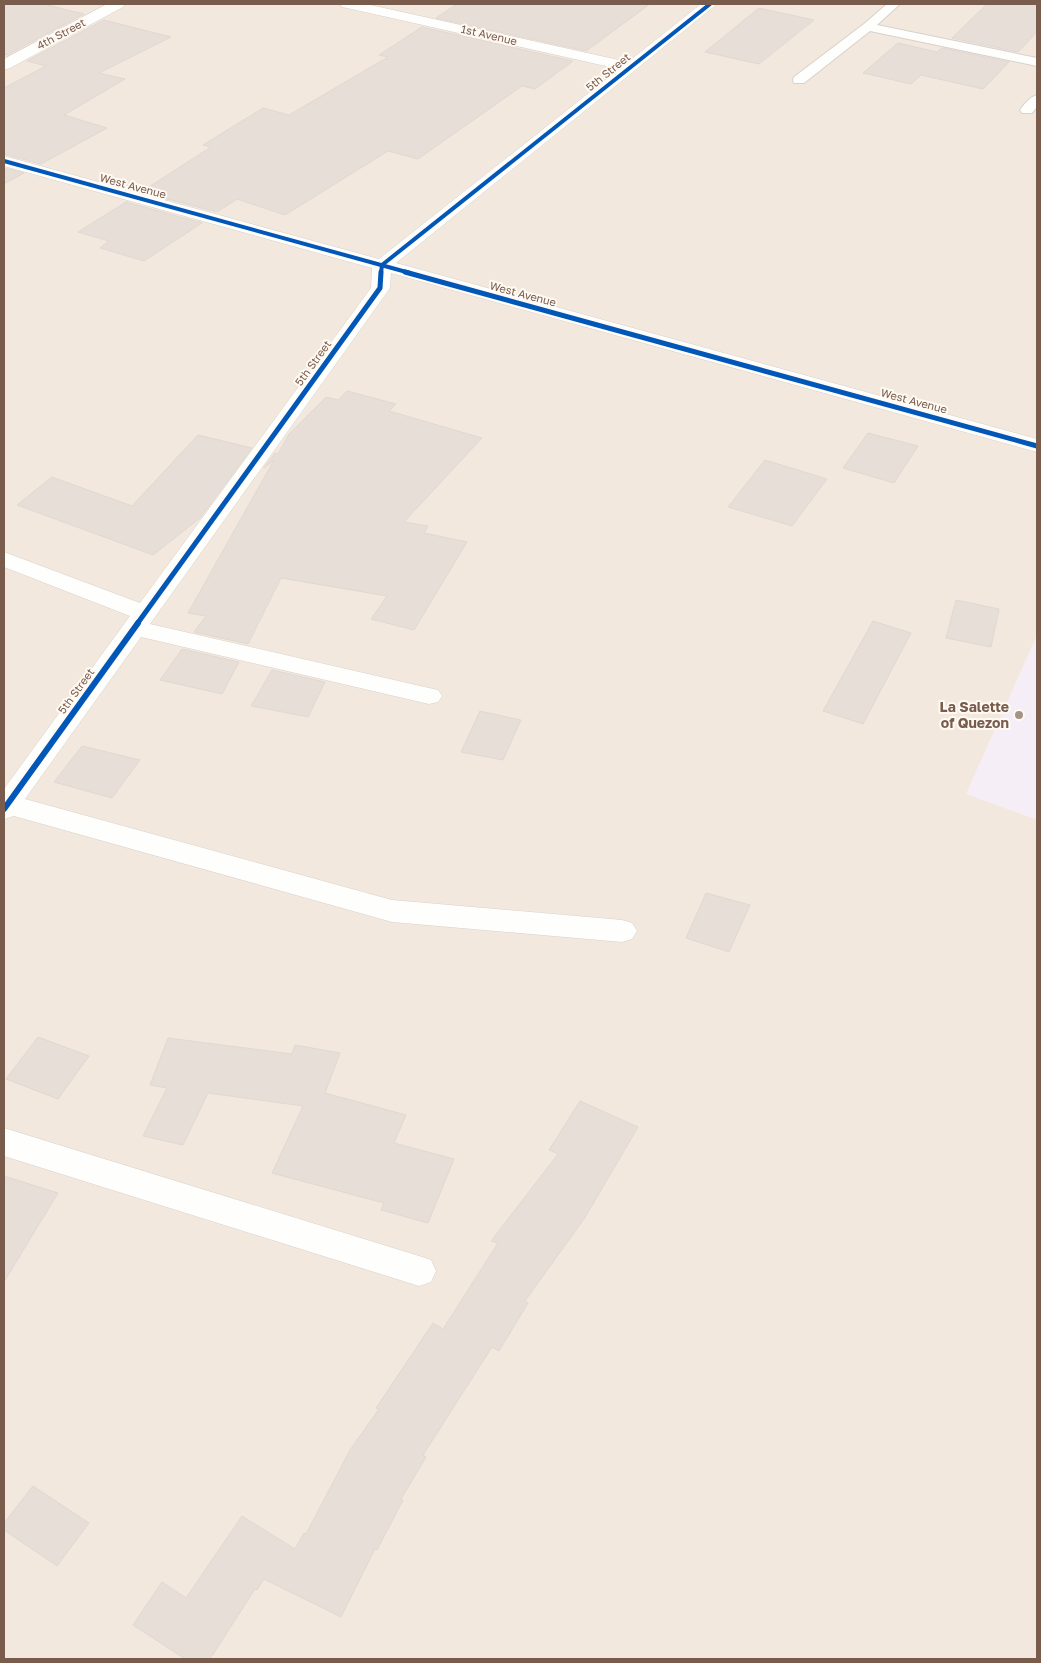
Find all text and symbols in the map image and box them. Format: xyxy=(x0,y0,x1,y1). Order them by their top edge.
street label: 4th Street xyxy=(34,15,87,52)
street label: 1st Avenue xyxy=(460,22,518,47)
street label: 5th Street xyxy=(583,50,632,93)
street label: West Avenue xyxy=(98,170,168,201)
street label: West Avenue xyxy=(488,278,558,309)
street label: 5th Street xyxy=(292,338,333,388)
street label: West Avenue xyxy=(879,385,949,416)
street label: 5th Street xyxy=(55,666,96,716)
place label: La Salette of Quezon xyxy=(940,698,1009,731)
marker: La Salette of Quezon xyxy=(1013,709,1025,721)

